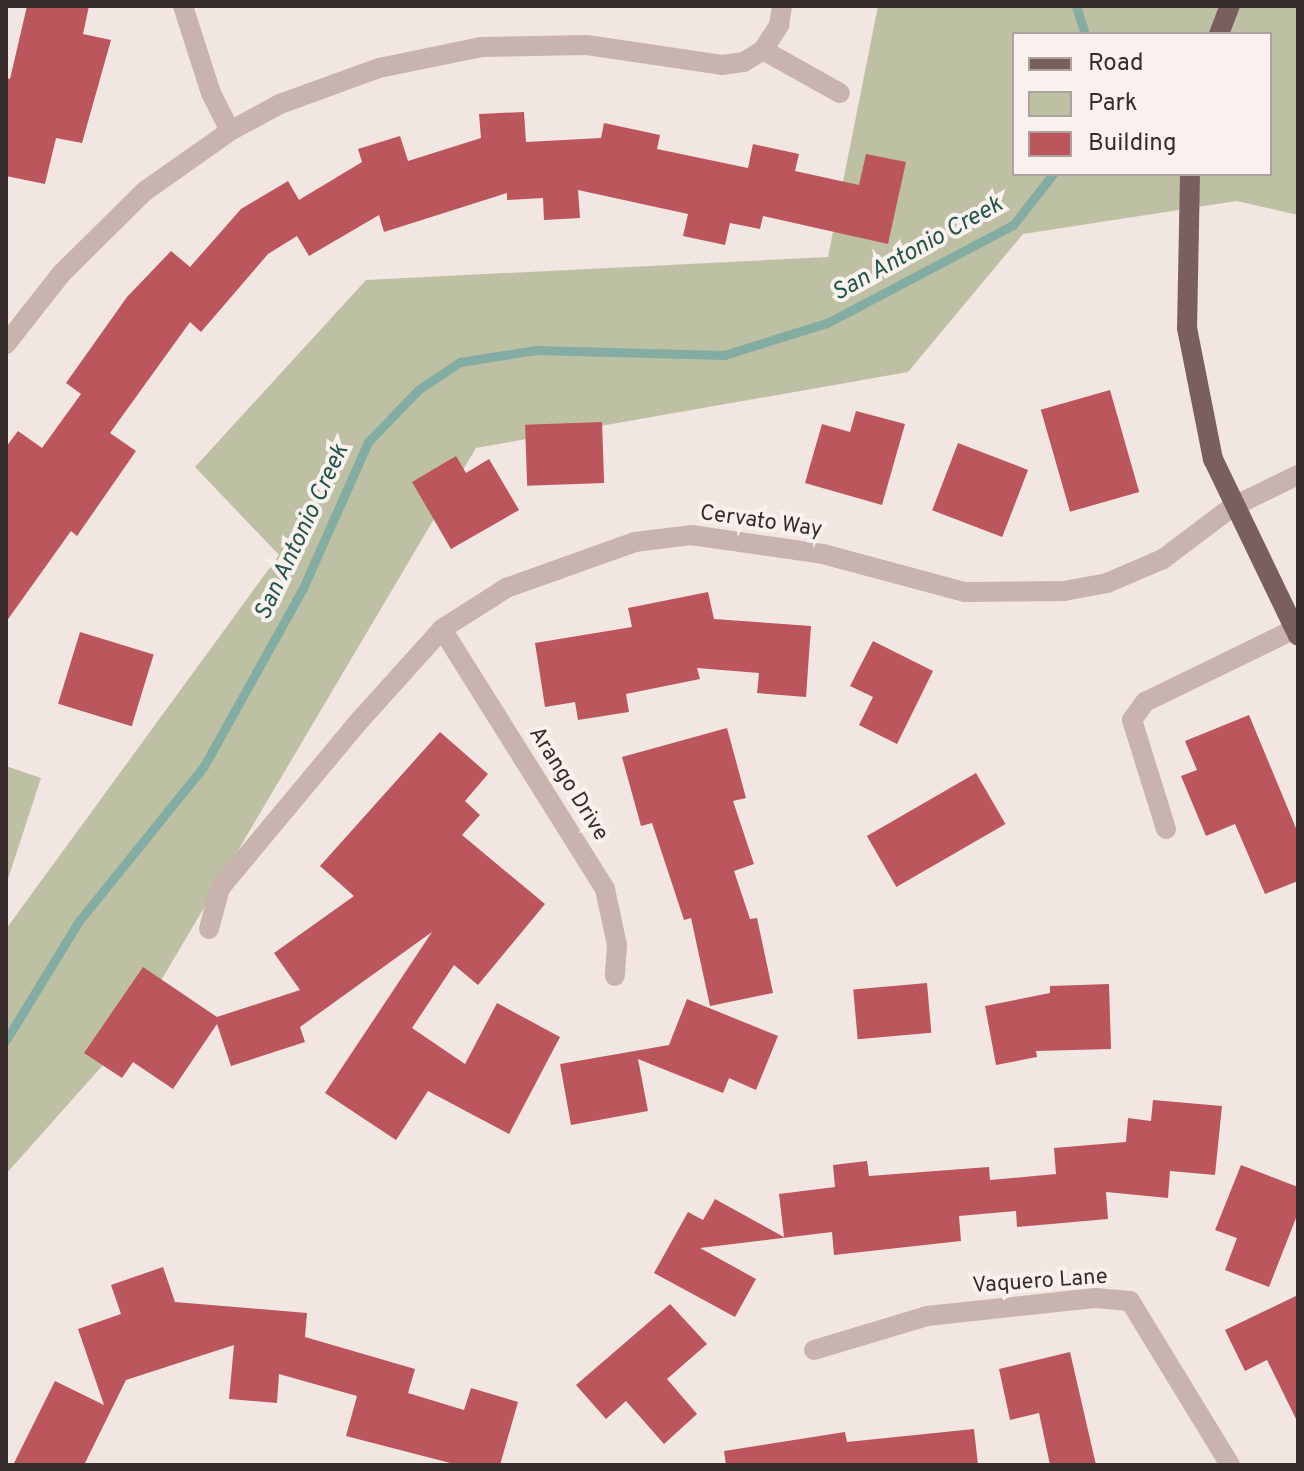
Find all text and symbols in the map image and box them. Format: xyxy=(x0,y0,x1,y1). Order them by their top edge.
legend xyxy=(1012,32,1272,176)
text: Road xyxy=(1088,49,1144,79)
text: Park xyxy=(1088,89,1138,119)
text: Building xyxy=(1088,129,1177,159)
water label: San Antonio Creek xyxy=(827,191,1009,309)
water label: San Antonio Creek xyxy=(250,440,356,626)
street label: Cervato Way xyxy=(698,500,824,544)
street label: Arango Drive xyxy=(523,722,613,846)
street label: Vaquero Lane xyxy=(971,1264,1109,1300)

